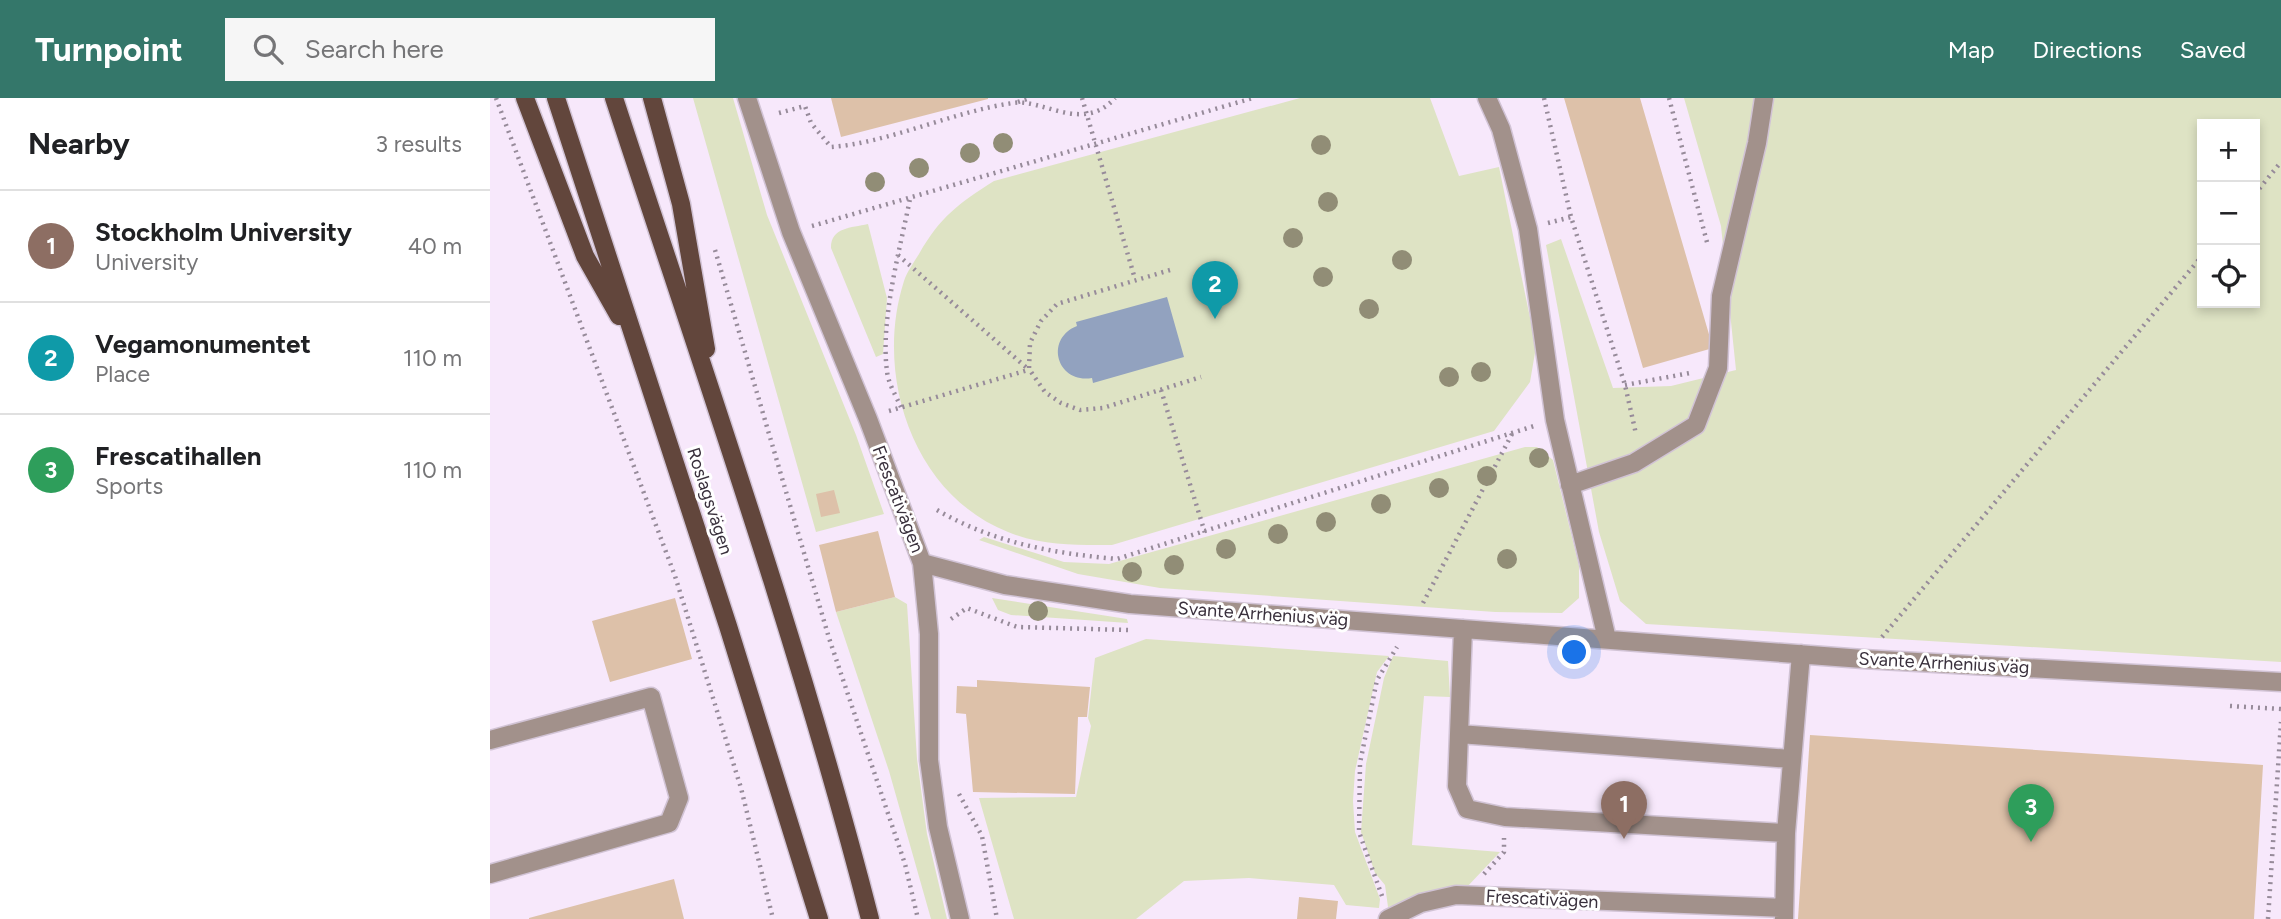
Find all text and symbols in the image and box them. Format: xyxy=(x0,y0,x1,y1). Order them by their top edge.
search box xyxy=(225,18,715,81)
text: Turnpoint xyxy=(35,30,183,69)
icon: search xyxy=(249,30,287,68)
text: Search here xyxy=(305,33,444,65)
text: Map xyxy=(1948,35,1994,64)
text: Directions xyxy=(2032,35,2142,64)
text: Saved xyxy=(2180,35,2246,64)
map controls xyxy=(2197,119,2260,308)
button: + xyxy=(2197,119,2260,182)
text: Nearby xyxy=(28,125,130,162)
text: 3 results xyxy=(375,130,462,158)
button: − xyxy=(2197,182,2260,245)
text: Stockholm University xyxy=(95,216,352,248)
text: 1 xyxy=(46,232,56,260)
text: 40 m xyxy=(408,232,462,260)
button: locate xyxy=(2197,245,2260,308)
text: University xyxy=(95,248,198,276)
pin: 2 xyxy=(1192,261,1238,319)
text: Vegamonumentet xyxy=(95,328,311,360)
text: 2 xyxy=(44,344,58,372)
text: 110 m xyxy=(403,344,462,372)
text: Place xyxy=(95,360,150,388)
text: Frescatihallen xyxy=(95,440,261,472)
street label: Frescativägen xyxy=(868,442,928,556)
street label: Roslagsvägen xyxy=(682,445,738,557)
text: 3 xyxy=(45,456,57,484)
text: 110 m xyxy=(403,456,462,484)
text: Sports xyxy=(95,472,163,500)
street label: Svante Arrhenius väg xyxy=(1177,597,1349,631)
your location xyxy=(1557,635,1591,669)
street label: Svante Arrhenius väg xyxy=(1858,648,2030,678)
pin: 1 xyxy=(1601,781,1647,839)
pin: 3 xyxy=(2008,784,2054,842)
street label: Frescativägen xyxy=(1485,885,1599,913)

